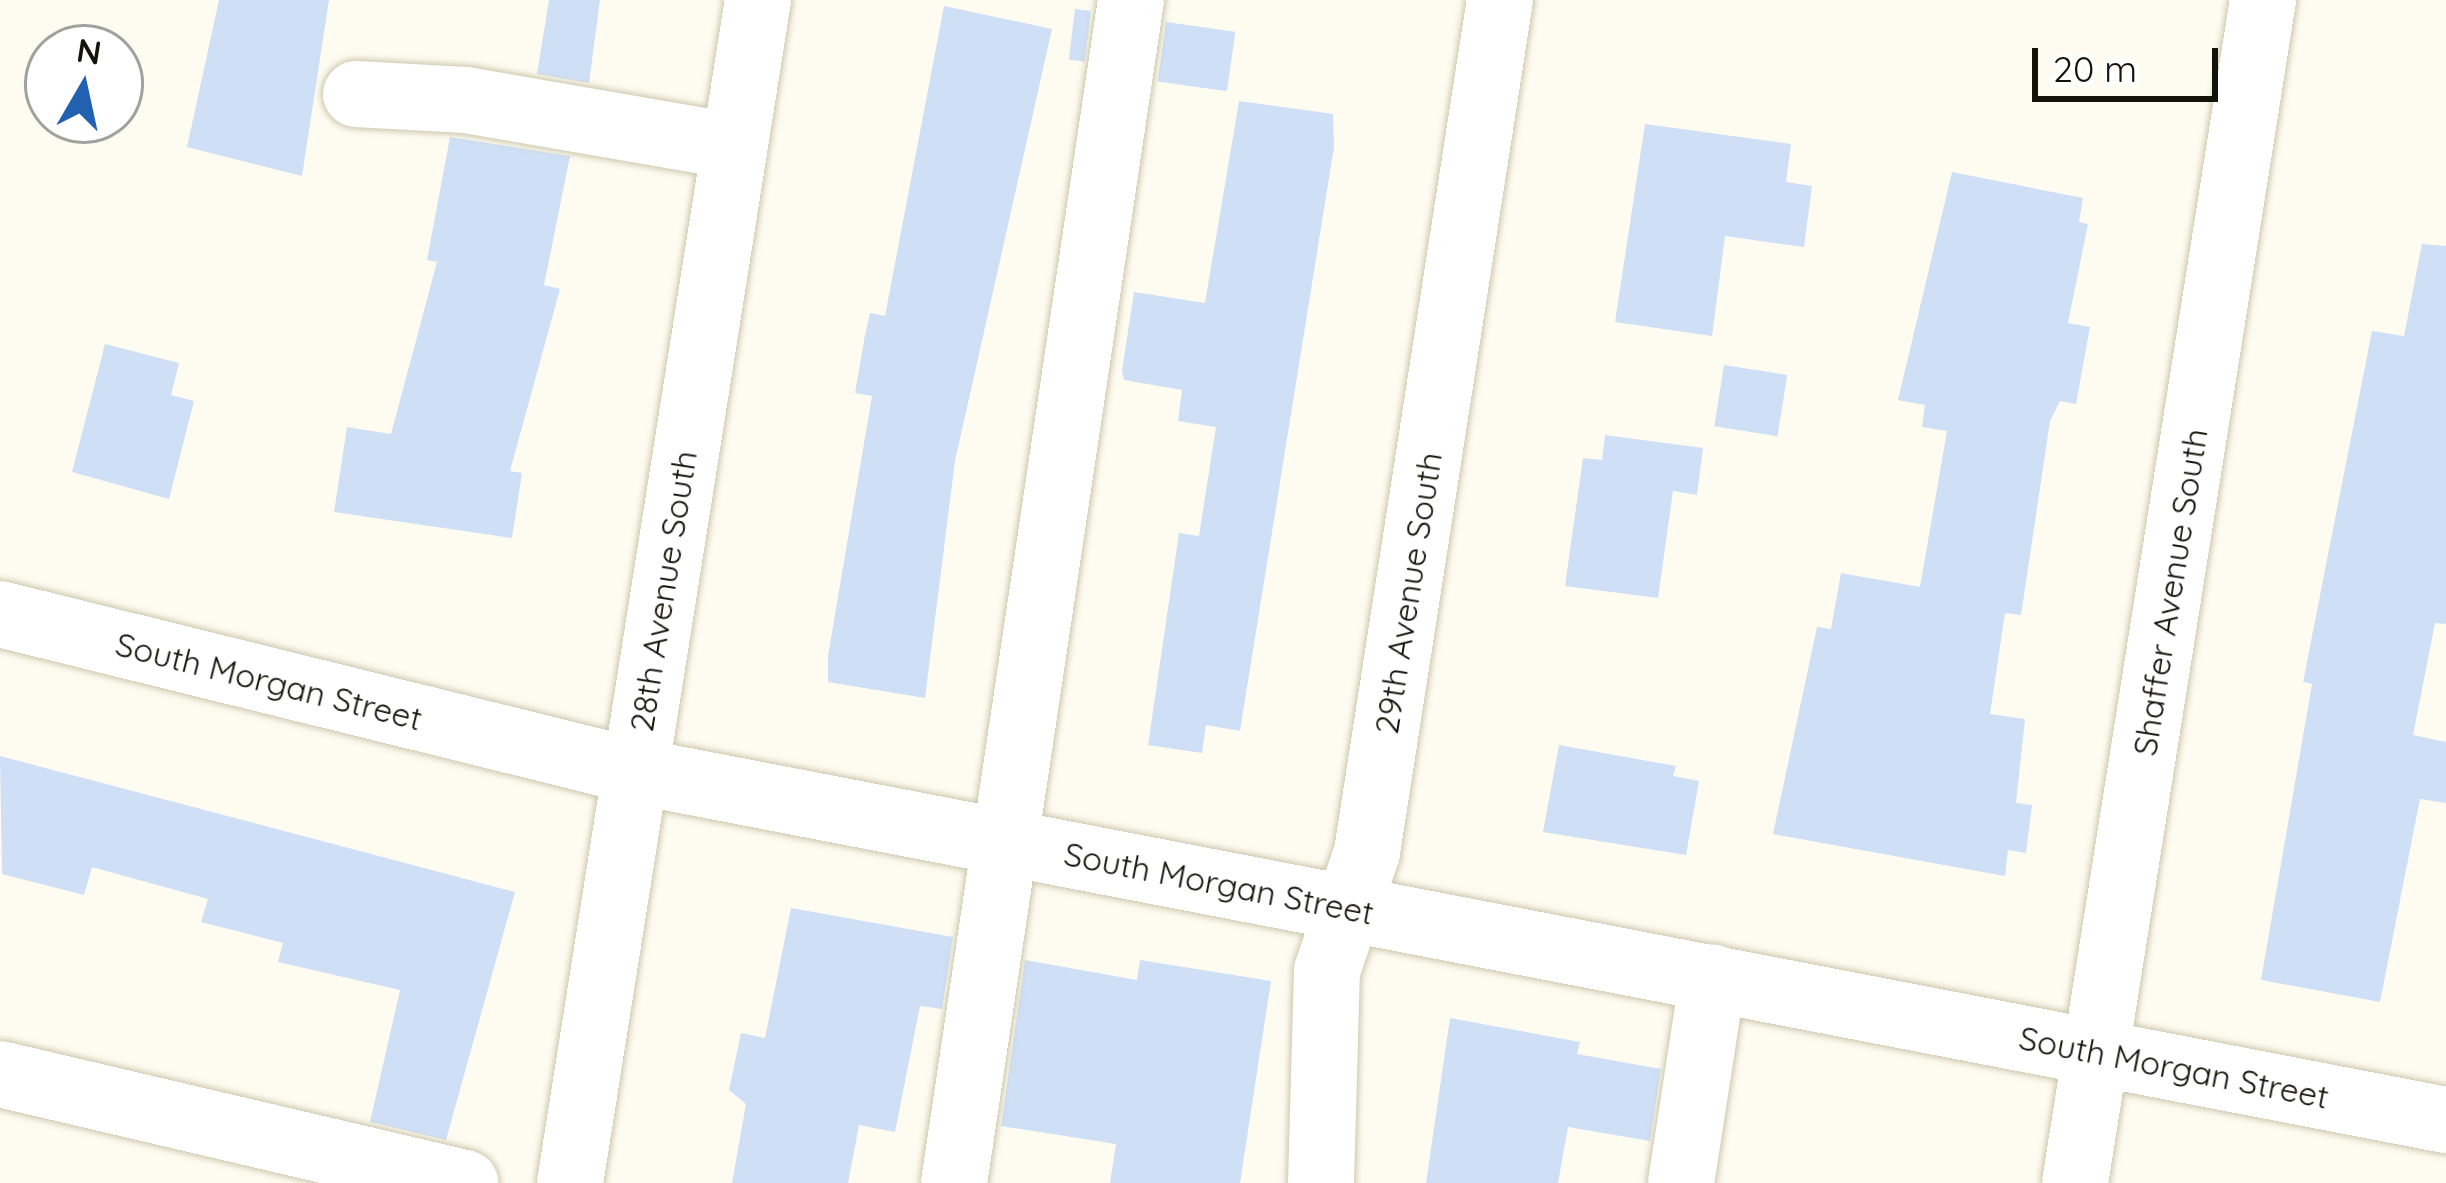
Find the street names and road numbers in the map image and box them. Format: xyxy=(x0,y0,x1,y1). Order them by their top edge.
street label: Shaffer Avenue South xyxy=(2125,426,2215,758)
street label: 28th Avenue South xyxy=(621,448,705,734)
street label: 29th Avenue South xyxy=(1366,449,1450,737)
street label: South Morgan Street xyxy=(112,624,426,738)
street label: South Morgan Street xyxy=(1061,834,1377,932)
street label: South Morgan Street xyxy=(2016,1018,2332,1116)

